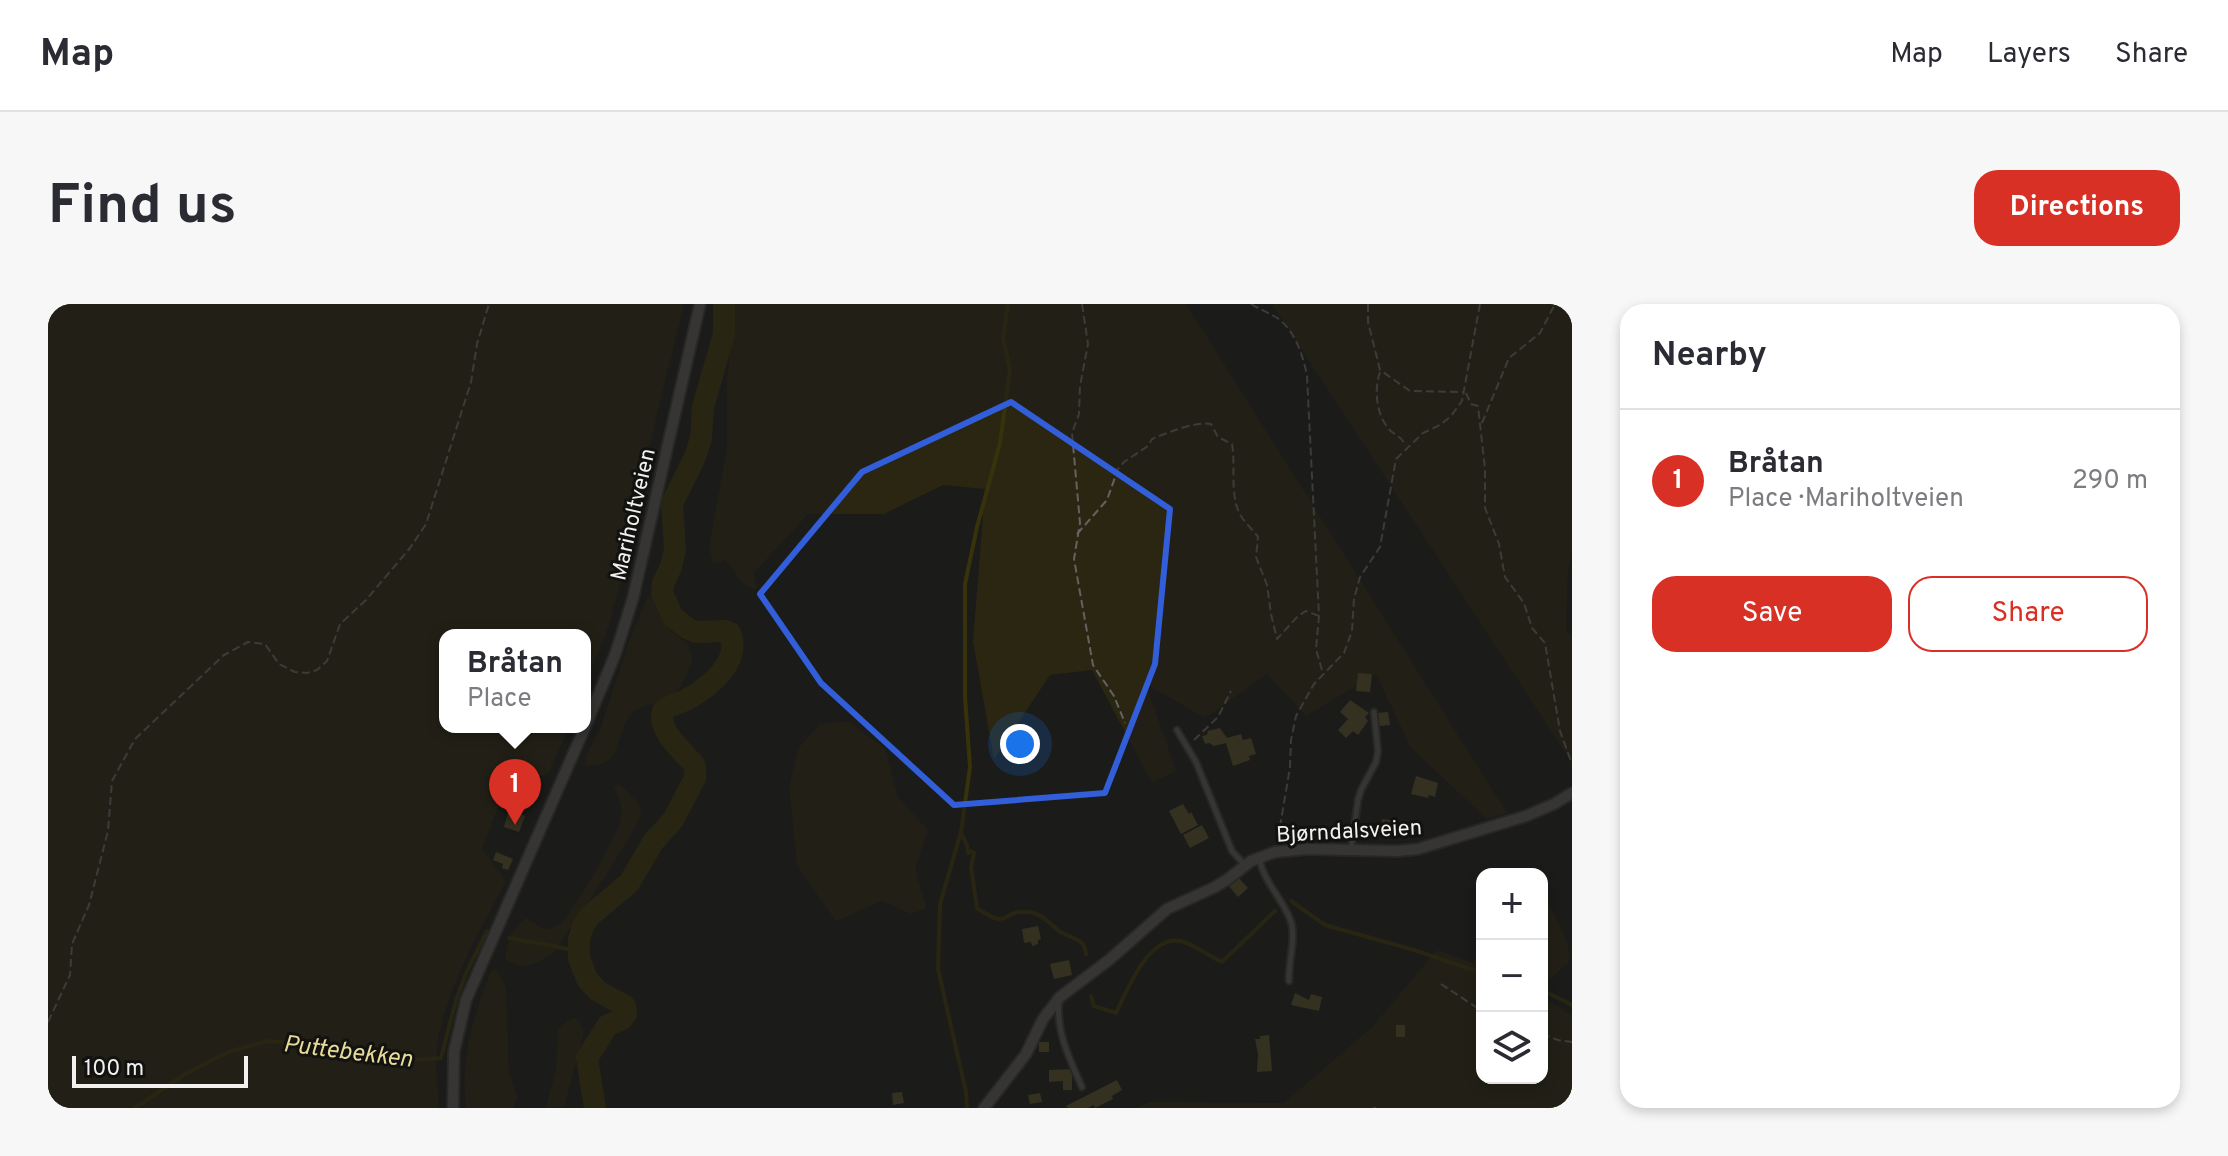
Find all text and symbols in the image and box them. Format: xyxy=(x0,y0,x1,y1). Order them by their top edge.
text: Map xyxy=(40,31,114,80)
text: Map xyxy=(1890,37,1943,73)
text: Layers xyxy=(1987,37,2071,73)
text: Share xyxy=(2115,37,2188,73)
button: Directions xyxy=(1974,170,2180,246)
text: Find us xyxy=(48,173,237,243)
text: Nearby xyxy=(1652,335,1767,378)
street label: Mariholtveien xyxy=(606,446,663,583)
text: Bråtan xyxy=(1728,446,1824,483)
text: 1 xyxy=(1673,465,1683,498)
text: 290 m xyxy=(2072,465,2148,498)
text: Place · Mariholtveien xyxy=(1728,483,1964,516)
button: Save xyxy=(1652,576,1892,652)
button: Share xyxy=(1908,576,2148,652)
popup xyxy=(439,629,591,733)
text: Bråtan xyxy=(467,646,563,683)
text: Place xyxy=(467,683,532,716)
your location xyxy=(1000,724,1040,764)
pin: 1 xyxy=(489,759,541,825)
street label: Bjørndalsveien xyxy=(1276,815,1423,850)
map controls xyxy=(1476,868,1548,1084)
button: + xyxy=(1476,868,1548,940)
button: − xyxy=(1476,940,1548,1012)
button: layers xyxy=(1476,1012,1548,1084)
water label: Puttebekken xyxy=(281,1030,414,1076)
scale bar xyxy=(72,1052,248,1088)
text: 100 m xyxy=(84,1056,144,1083)

